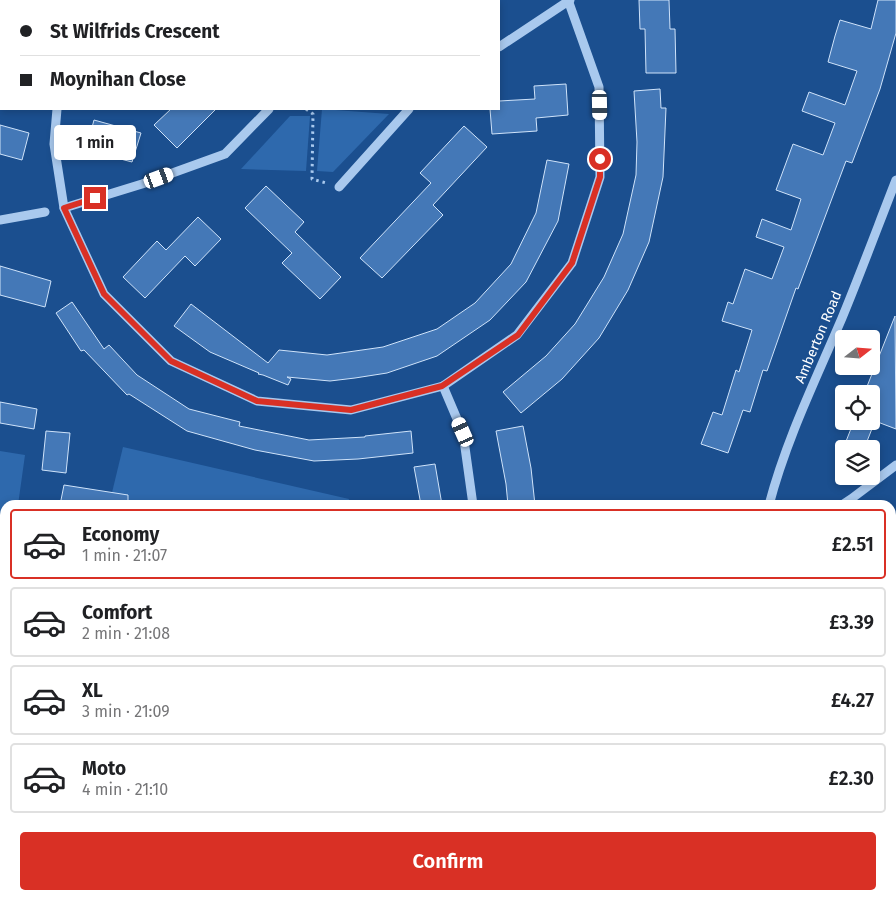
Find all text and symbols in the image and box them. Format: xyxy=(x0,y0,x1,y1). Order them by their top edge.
text: St Wilfrids Crescent xyxy=(50,20,220,43)
text: Moynihan Close xyxy=(50,68,186,91)
car xyxy=(592,90,607,120)
callout: 1 min xyxy=(54,126,136,160)
text: 1 min xyxy=(76,133,114,152)
route start xyxy=(589,148,611,170)
car xyxy=(142,166,175,190)
route end xyxy=(84,187,106,209)
street label: Amberton Road xyxy=(791,288,846,386)
north arrow xyxy=(835,330,880,375)
map controls xyxy=(835,330,880,485)
button: locate xyxy=(835,385,880,430)
car xyxy=(450,415,475,449)
button: layers xyxy=(835,440,880,485)
icon: car xyxy=(22,522,67,567)
text: Economy xyxy=(82,523,159,546)
text: £2.51 xyxy=(832,533,874,556)
text: 1 min · 21:07 xyxy=(82,546,167,565)
icon: car xyxy=(22,600,67,645)
text: Comfort xyxy=(82,601,152,624)
text: £3.39 xyxy=(829,611,874,634)
text: 2 min · 21:08 xyxy=(82,624,170,643)
icon: car xyxy=(22,678,67,723)
text: XL xyxy=(82,679,103,702)
text: £4.27 xyxy=(831,689,874,712)
text: 3 min · 21:09 xyxy=(82,702,170,721)
icon: car xyxy=(22,756,67,801)
text: Moto xyxy=(82,757,126,780)
text: £2.30 xyxy=(828,767,874,790)
text: 4 min · 21:10 xyxy=(82,780,168,799)
button: Confirm xyxy=(20,832,876,890)

